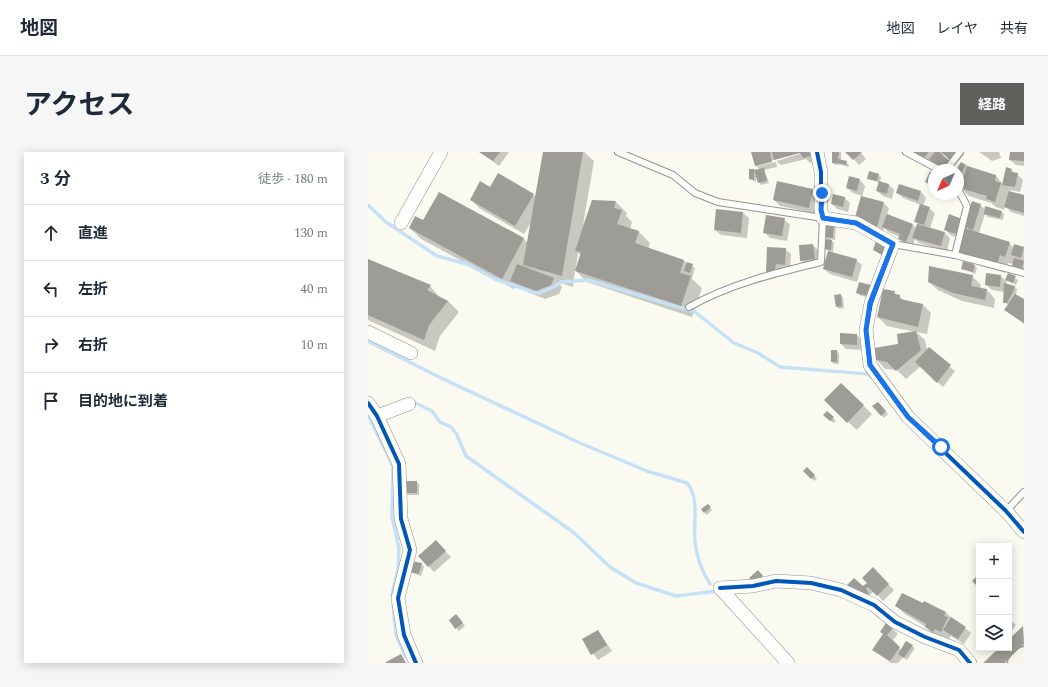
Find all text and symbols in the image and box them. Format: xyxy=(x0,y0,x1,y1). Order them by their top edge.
text: 地図 xyxy=(20,14,58,43)
text: 地図 xyxy=(886,18,914,39)
text: レイヤ xyxy=(936,18,978,39)
text: 共有 xyxy=(1000,18,1028,39)
button: 経路 xyxy=(960,83,1024,125)
text: アクセス xyxy=(24,84,135,127)
north arrow xyxy=(928,164,964,200)
text: 3 分 xyxy=(40,166,71,192)
text: 徒歩 · 180 m xyxy=(258,169,328,189)
route end xyxy=(813,184,831,202)
icon: ahead xyxy=(40,222,62,244)
text: 直進 xyxy=(78,222,108,245)
text: 130 m xyxy=(294,223,328,243)
icon: left xyxy=(40,278,62,300)
text: 左折 xyxy=(78,278,108,301)
text: 40 m xyxy=(301,279,328,299)
icon: right xyxy=(40,334,62,356)
text: 右折 xyxy=(78,334,108,357)
text: 10 m xyxy=(301,335,328,355)
icon: arrive xyxy=(40,390,62,412)
text: 目的地に到着 xyxy=(78,390,168,413)
route start xyxy=(932,438,950,456)
map controls xyxy=(976,543,1012,651)
button: + xyxy=(976,543,1012,579)
button: − xyxy=(976,579,1012,615)
button: layers xyxy=(976,615,1012,651)

